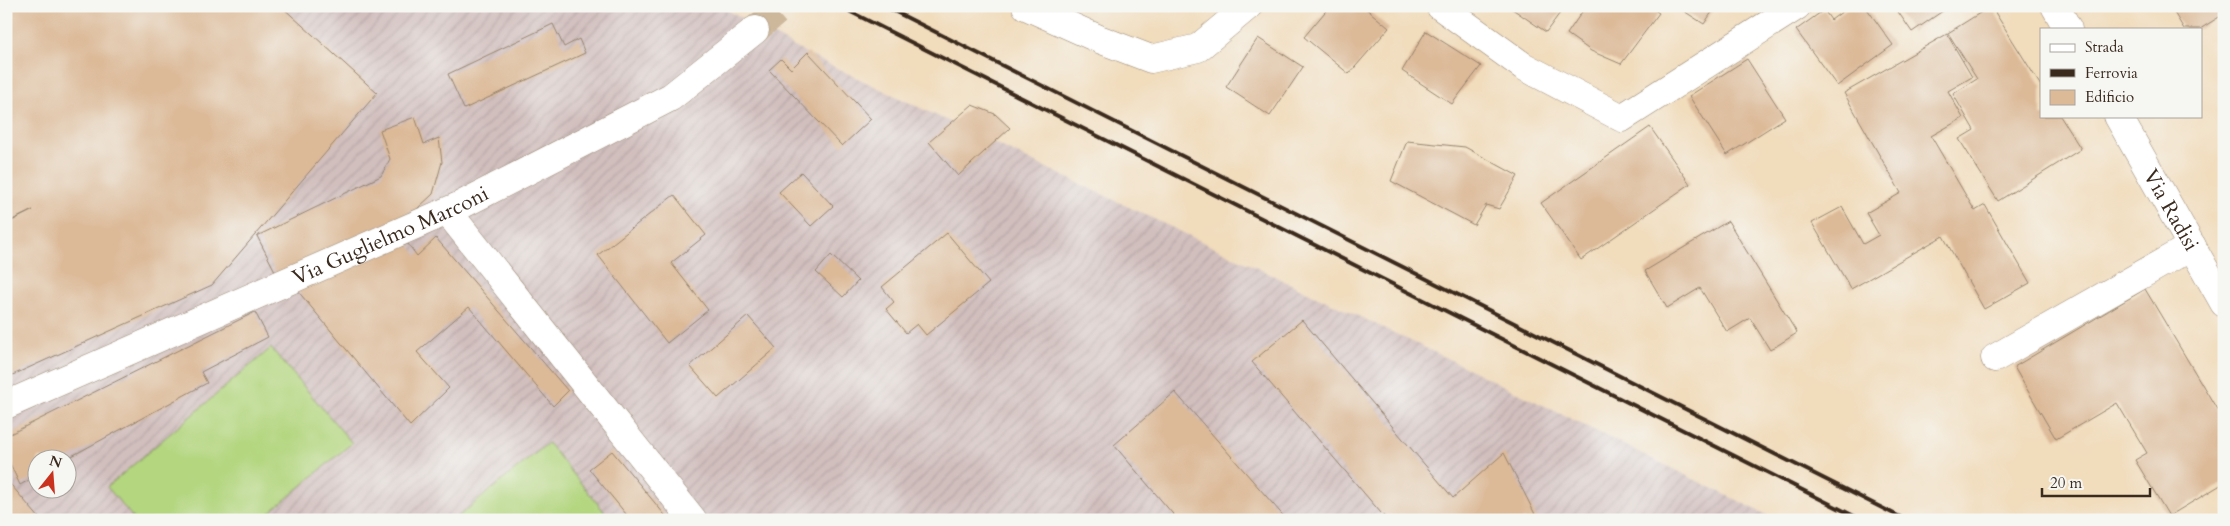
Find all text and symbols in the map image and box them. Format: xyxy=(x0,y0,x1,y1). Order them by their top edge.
legend xyxy=(2040,28,2202,118)
text: Strada xyxy=(2085,37,2124,57)
text: Ferrovia xyxy=(2085,63,2138,83)
text: Edificio xyxy=(2085,87,2134,107)
street label: Via Radisi xyxy=(2137,164,2206,256)
street label: Via Guglielmo Marconi xyxy=(288,179,494,292)
north arrow xyxy=(28,448,78,498)
text: N xyxy=(47,451,64,473)
scale bar xyxy=(2042,466,2150,498)
text: 20 m xyxy=(2050,473,2082,493)

